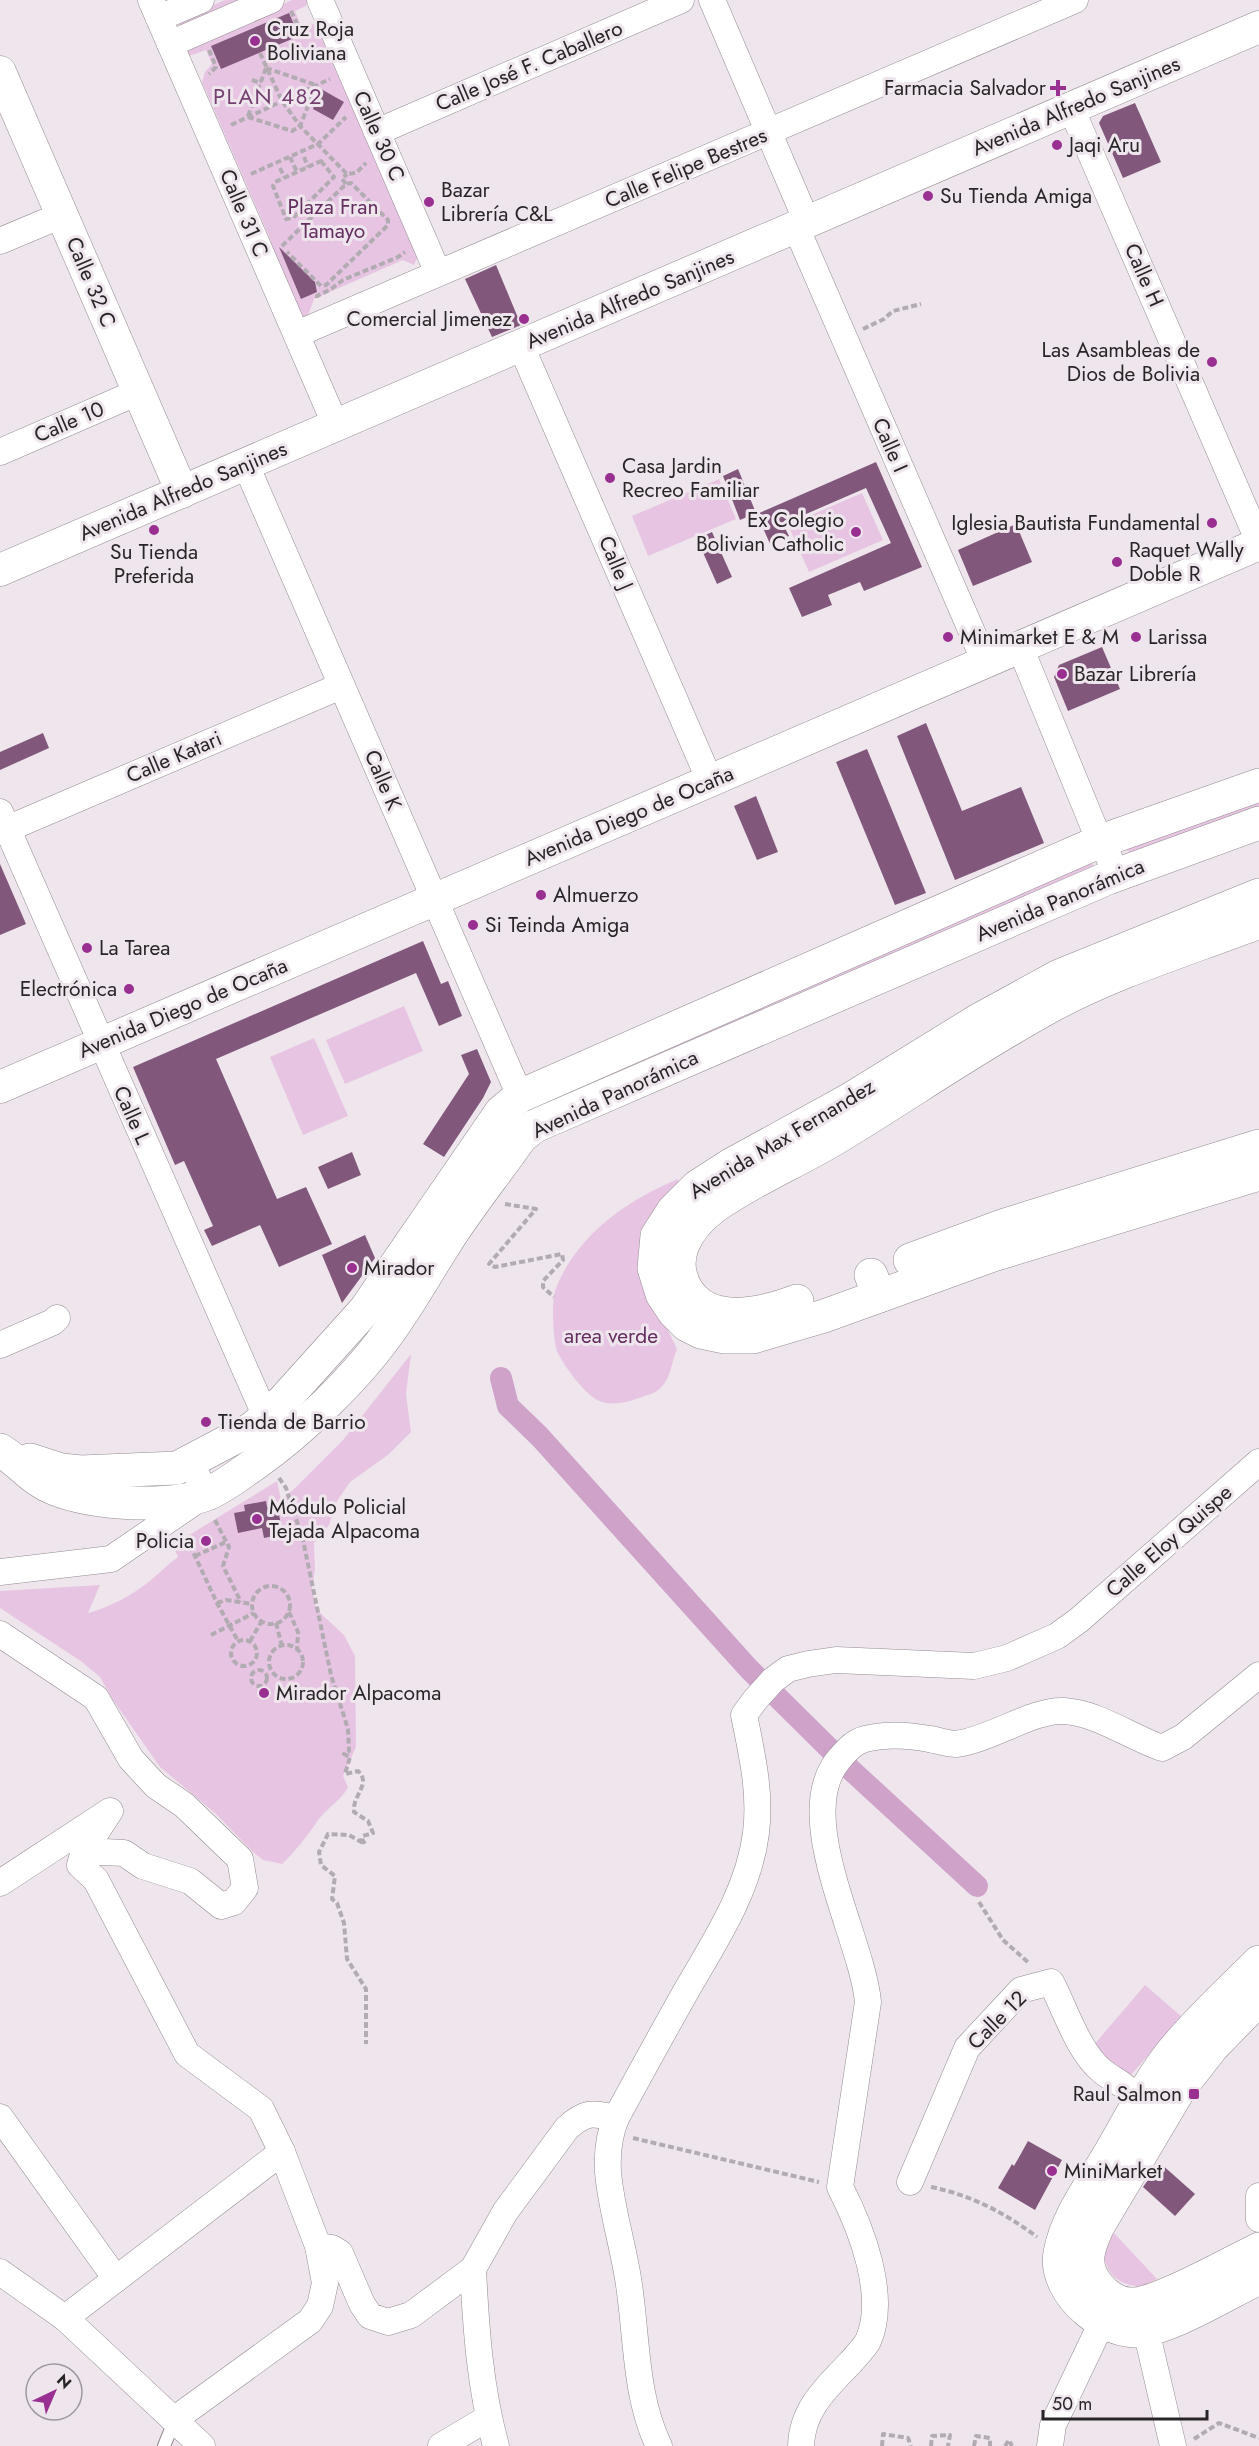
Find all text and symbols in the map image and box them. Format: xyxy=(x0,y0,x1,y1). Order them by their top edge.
street label: Calle José F. Caballero xyxy=(431,13,627,119)
place label: Cruz Roja Boliviana xyxy=(267,14,354,68)
marker: Cruz Roja Boliviana xyxy=(248,34,262,48)
street label: Avenida Alfredo Sanjines xyxy=(967,49,1185,163)
place label: Farmacia Salvador xyxy=(884,73,1047,103)
district label: PLAN 482 xyxy=(213,80,323,112)
marker: Farmacia Salvador xyxy=(1051,81,1065,95)
street label: Calle 30 C xyxy=(346,86,412,186)
street label: Calle Felipe Bestres xyxy=(600,120,772,216)
place label: Jaqi Aru xyxy=(1066,130,1140,160)
marker: Jaqi Aru xyxy=(1050,138,1064,152)
street label: Calle 31 C xyxy=(212,164,276,262)
place label: Bazar Librería C&L xyxy=(441,175,553,229)
place label: Su Tienda Amiga xyxy=(940,181,1092,211)
marker: Su Tienda Amiga xyxy=(921,189,935,203)
park label: Plaza Fran Tamayo xyxy=(288,192,378,246)
marker: Bazar Librería C&L xyxy=(422,195,436,209)
street label: Calle 32 C xyxy=(59,232,123,332)
street label: Calle H xyxy=(1117,239,1171,311)
street label: Avenida Alfredo Sanjines xyxy=(521,242,739,356)
place label: Comercial Jimenez xyxy=(346,304,512,334)
marker: Comercial Jimenez xyxy=(517,312,531,326)
place label: Las Asambleas de Dios de Bolivia xyxy=(1042,335,1200,389)
marker: Las Asambleas de Dios de Bolivia xyxy=(1205,355,1219,369)
street label: Calle 10 xyxy=(29,394,109,450)
street label: Calle I xyxy=(865,413,915,477)
street label: Avenida Alfredo Sanjines xyxy=(74,434,292,548)
place label: Casa Jardin Recreo Familiar xyxy=(622,451,760,505)
marker: Casa Jardin Recreo Familiar xyxy=(603,471,617,485)
place label: Ex Colegio Bolivian Catholic xyxy=(696,505,844,559)
place label: Iglesia Bautista Fundamental xyxy=(951,508,1200,538)
marker: Iglesia Bautista Fundamental xyxy=(1205,516,1219,530)
marker: Su Tienda Preferida xyxy=(147,523,161,537)
marker: Ex Colegio Bolivian Catholic xyxy=(849,525,863,539)
street label: Calle J xyxy=(591,531,641,595)
place label: Raquet Wally Doble R xyxy=(1129,535,1244,589)
place label: Su Tienda Preferida xyxy=(110,537,198,591)
marker: Raquet Wally Doble R xyxy=(1110,555,1124,569)
place label: Minimarket E & M xyxy=(960,622,1119,652)
place label: Larissa xyxy=(1148,622,1207,652)
marker: Minimarket E & M xyxy=(941,630,955,644)
marker: Larissa xyxy=(1129,630,1143,644)
place label: Bazar Librería xyxy=(1074,659,1196,689)
marker: Bazar Librería xyxy=(1055,667,1069,681)
street label: Calle Katari xyxy=(122,723,226,791)
street label: Calle K xyxy=(357,745,409,815)
street label: Avenida Diego de Ocaña xyxy=(520,758,738,874)
street label: Avenida Panorámica xyxy=(971,851,1149,949)
place label: Almuerzo xyxy=(553,880,639,910)
marker: Almuerzo xyxy=(534,888,548,902)
place label: Si Teinda Amiga xyxy=(485,910,629,940)
marker: Si Teinda Amiga xyxy=(466,918,480,932)
place label: La Tarea xyxy=(99,933,170,963)
marker: La Tarea xyxy=(80,941,94,955)
street label: Avenida Diego de Ocaña xyxy=(74,950,292,1066)
place label: Electrónica xyxy=(20,974,117,1004)
marker: Electrónica xyxy=(122,982,136,996)
street label: Avenida Panorámica xyxy=(527,1042,703,1146)
street label: Avenida Max Fernandez xyxy=(683,1071,881,1206)
street label: Calle L xyxy=(106,1081,158,1149)
place label: Mirador xyxy=(364,1253,435,1283)
marker: Mirador xyxy=(345,1261,359,1275)
park label: area verde xyxy=(564,1321,658,1351)
place label: Tienda de Barrio xyxy=(218,1407,366,1437)
marker: Tienda de Barrio xyxy=(199,1415,213,1429)
street label: Calle Eloy Quispe xyxy=(1099,1478,1239,1604)
place label: Módulo Policial Tejada Alpacoma xyxy=(269,1492,420,1546)
marker: Módulo Policial Tejada Alpacoma xyxy=(250,1512,264,1526)
place label: Policia xyxy=(136,1526,194,1556)
marker: Policia xyxy=(199,1534,213,1548)
place label: Mirador Alpacoma xyxy=(276,1678,441,1708)
marker: Mirador Alpacoma xyxy=(257,1686,271,1700)
street label: Calle 12 xyxy=(961,1984,1033,2056)
place label: Raul Salmon xyxy=(1073,2079,1182,2109)
marker: Raul Salmon xyxy=(1187,2087,1201,2101)
place label: MiniMarket xyxy=(1064,2156,1162,2186)
marker: MiniMarket xyxy=(1045,2164,1059,2178)
north arrow xyxy=(24,2362,84,2422)
text: N xyxy=(52,2369,77,2394)
scale bar xyxy=(1043,2383,1206,2421)
text: 50 m xyxy=(1052,2391,1092,2417)

